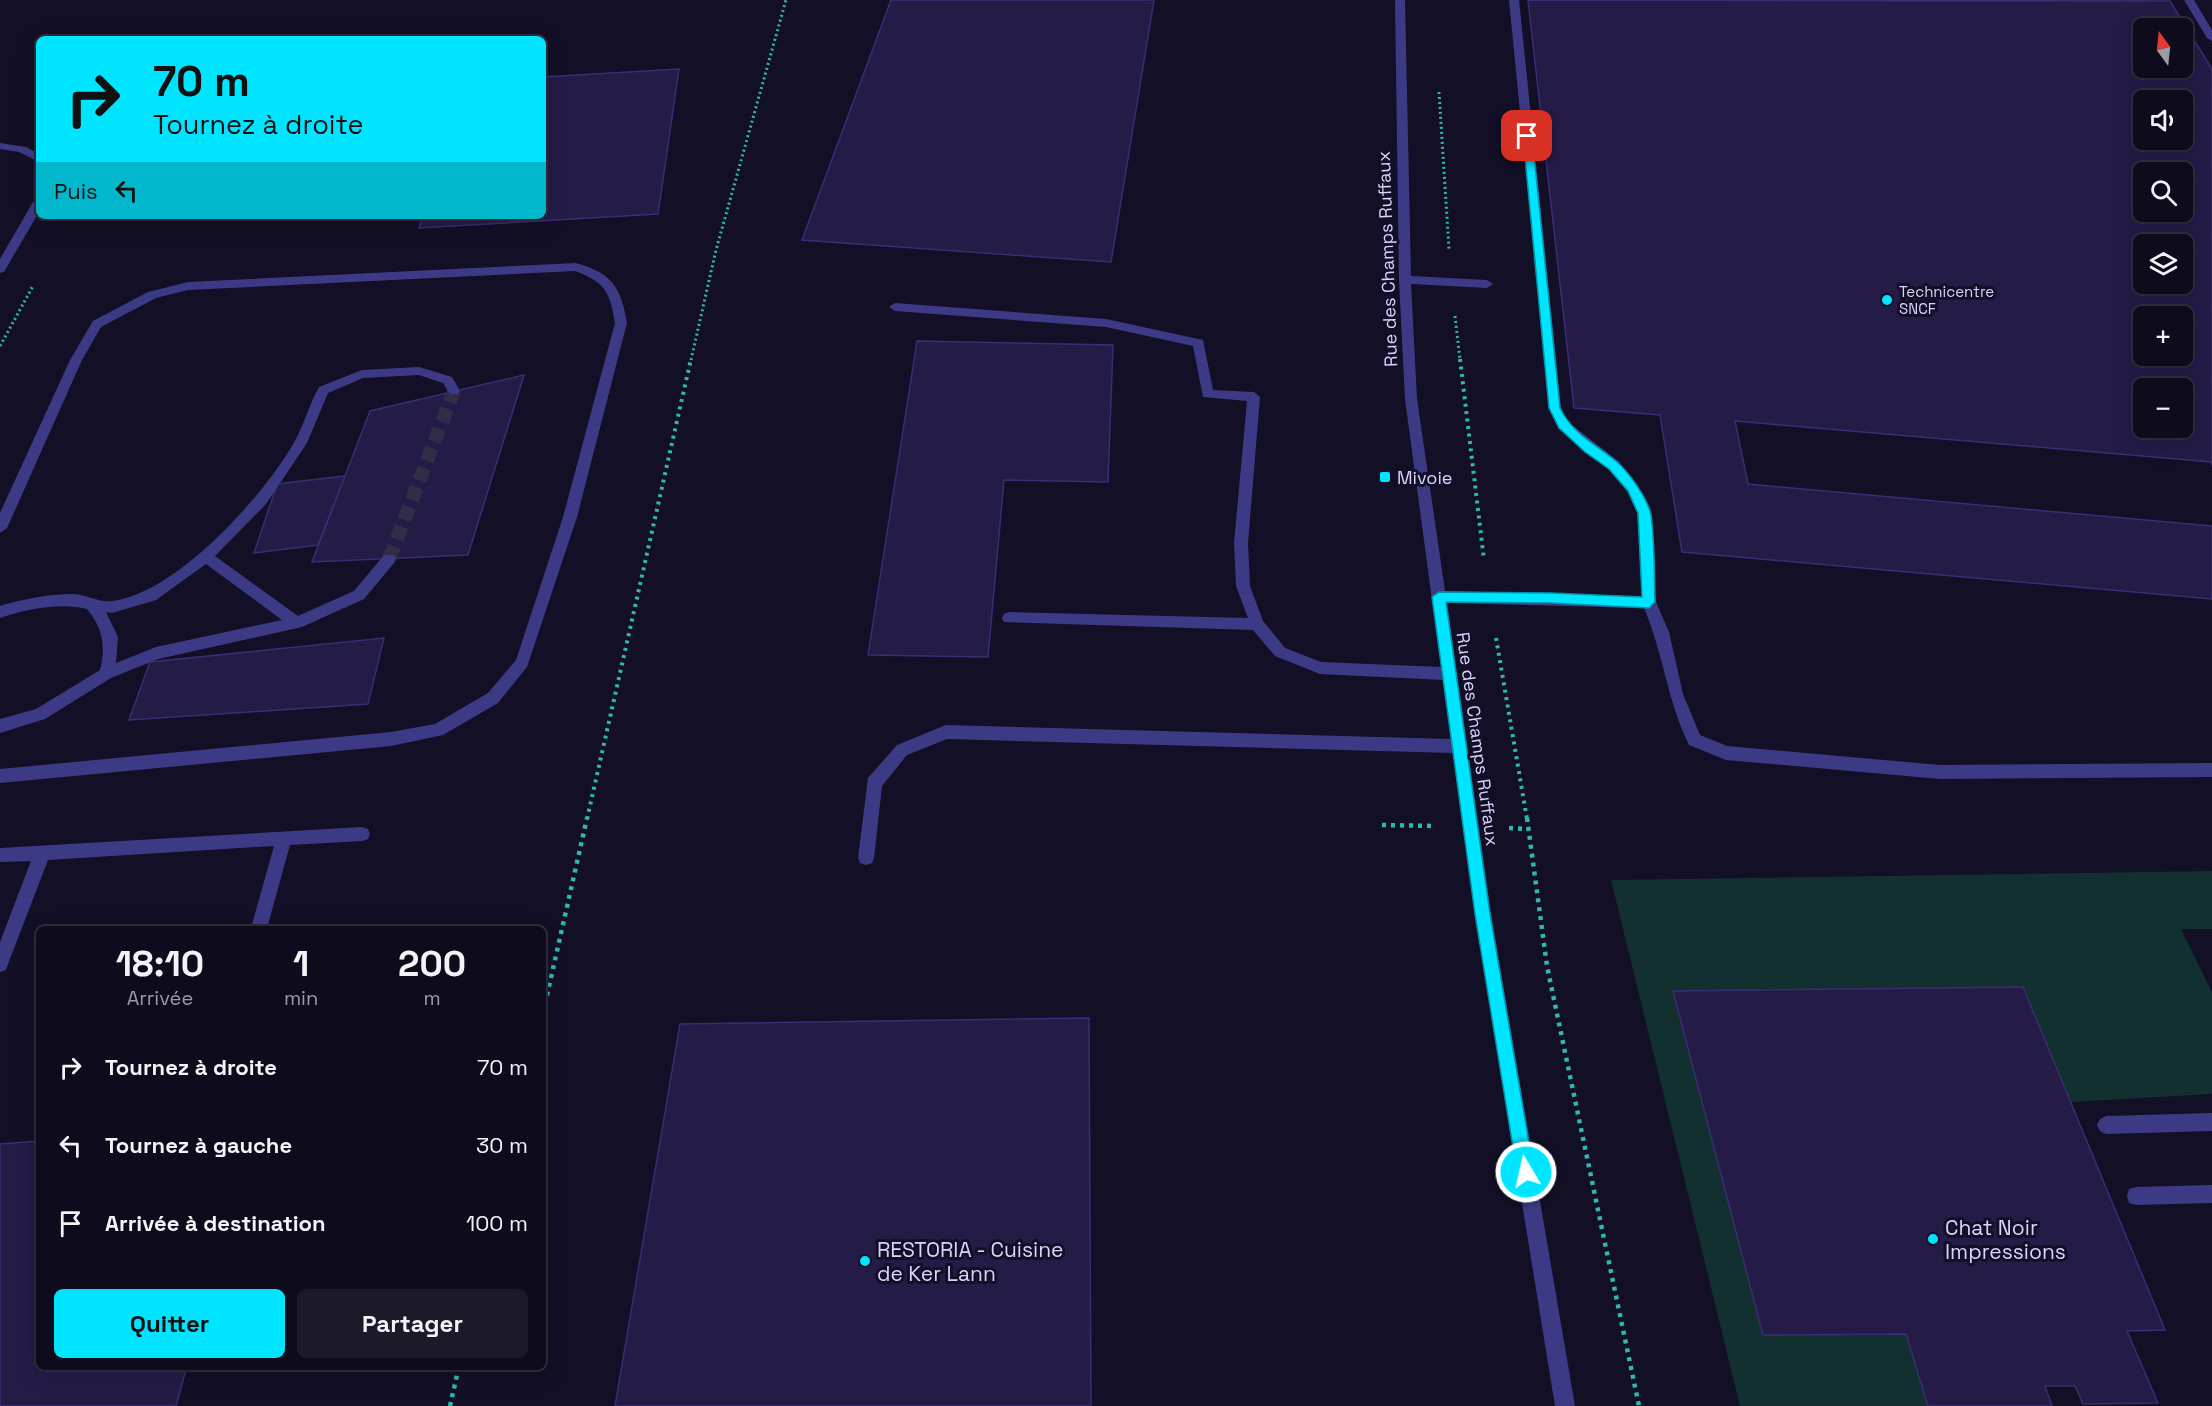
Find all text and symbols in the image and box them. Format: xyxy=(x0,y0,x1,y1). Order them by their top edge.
north arrow xyxy=(2133,18,2193,78)
map controls xyxy=(2133,18,2193,438)
text: 70 m xyxy=(153,55,250,108)
icon: right xyxy=(54,60,132,138)
button: sound xyxy=(2133,90,2193,150)
text: Tournez à droite xyxy=(153,107,363,142)
pin xyxy=(1501,110,1552,161)
icon: arrive xyxy=(1510,119,1543,152)
street label: Rue des Champs Ruffaux xyxy=(1372,151,1402,367)
button: search xyxy=(2133,162,2193,222)
icon: left xyxy=(110,174,143,207)
text: Puis xyxy=(54,177,98,205)
button: layers xyxy=(2133,234,2193,294)
place label: Technicentre SNCF xyxy=(1899,282,1994,318)
marker: Technicentre SNCF xyxy=(1880,293,1894,307)
button: + xyxy=(2133,306,2193,366)
button: − xyxy=(2133,378,2193,438)
place label: Mivoie xyxy=(1397,466,1453,489)
marker: Mivoie xyxy=(1378,470,1392,484)
street label: Rue des Champs Ruffaux xyxy=(1452,630,1504,848)
text: 18:10 xyxy=(116,941,204,987)
text: 1 xyxy=(293,941,309,987)
text: 200 xyxy=(398,941,466,987)
text: Arrivée xyxy=(127,985,193,1011)
text: min xyxy=(284,985,318,1011)
text: m xyxy=(424,985,441,1011)
icon: right xyxy=(54,1051,87,1084)
text: Tournez à droite xyxy=(105,1053,277,1081)
text: 70 m xyxy=(477,1053,528,1081)
icon: left xyxy=(54,1129,87,1162)
text: Tournez à gauche xyxy=(105,1131,292,1159)
text: 30 m xyxy=(476,1131,528,1159)
position arrow xyxy=(1494,1140,1558,1204)
icon: arrive xyxy=(54,1207,87,1240)
text: Arrivée à destination xyxy=(105,1209,326,1237)
text: 100 m xyxy=(466,1209,528,1237)
place label: Chat Noir Impressions xyxy=(1945,1214,2066,1265)
marker: Chat Noir Impressions xyxy=(1926,1232,1940,1246)
place label: RESTORIA - Cuisine de Ker Lann xyxy=(877,1236,1064,1287)
marker: RESTORIA - Cuisine de Ker Lann xyxy=(858,1254,872,1268)
button: Quitter xyxy=(54,1289,285,1358)
button: Partager xyxy=(297,1289,528,1358)

